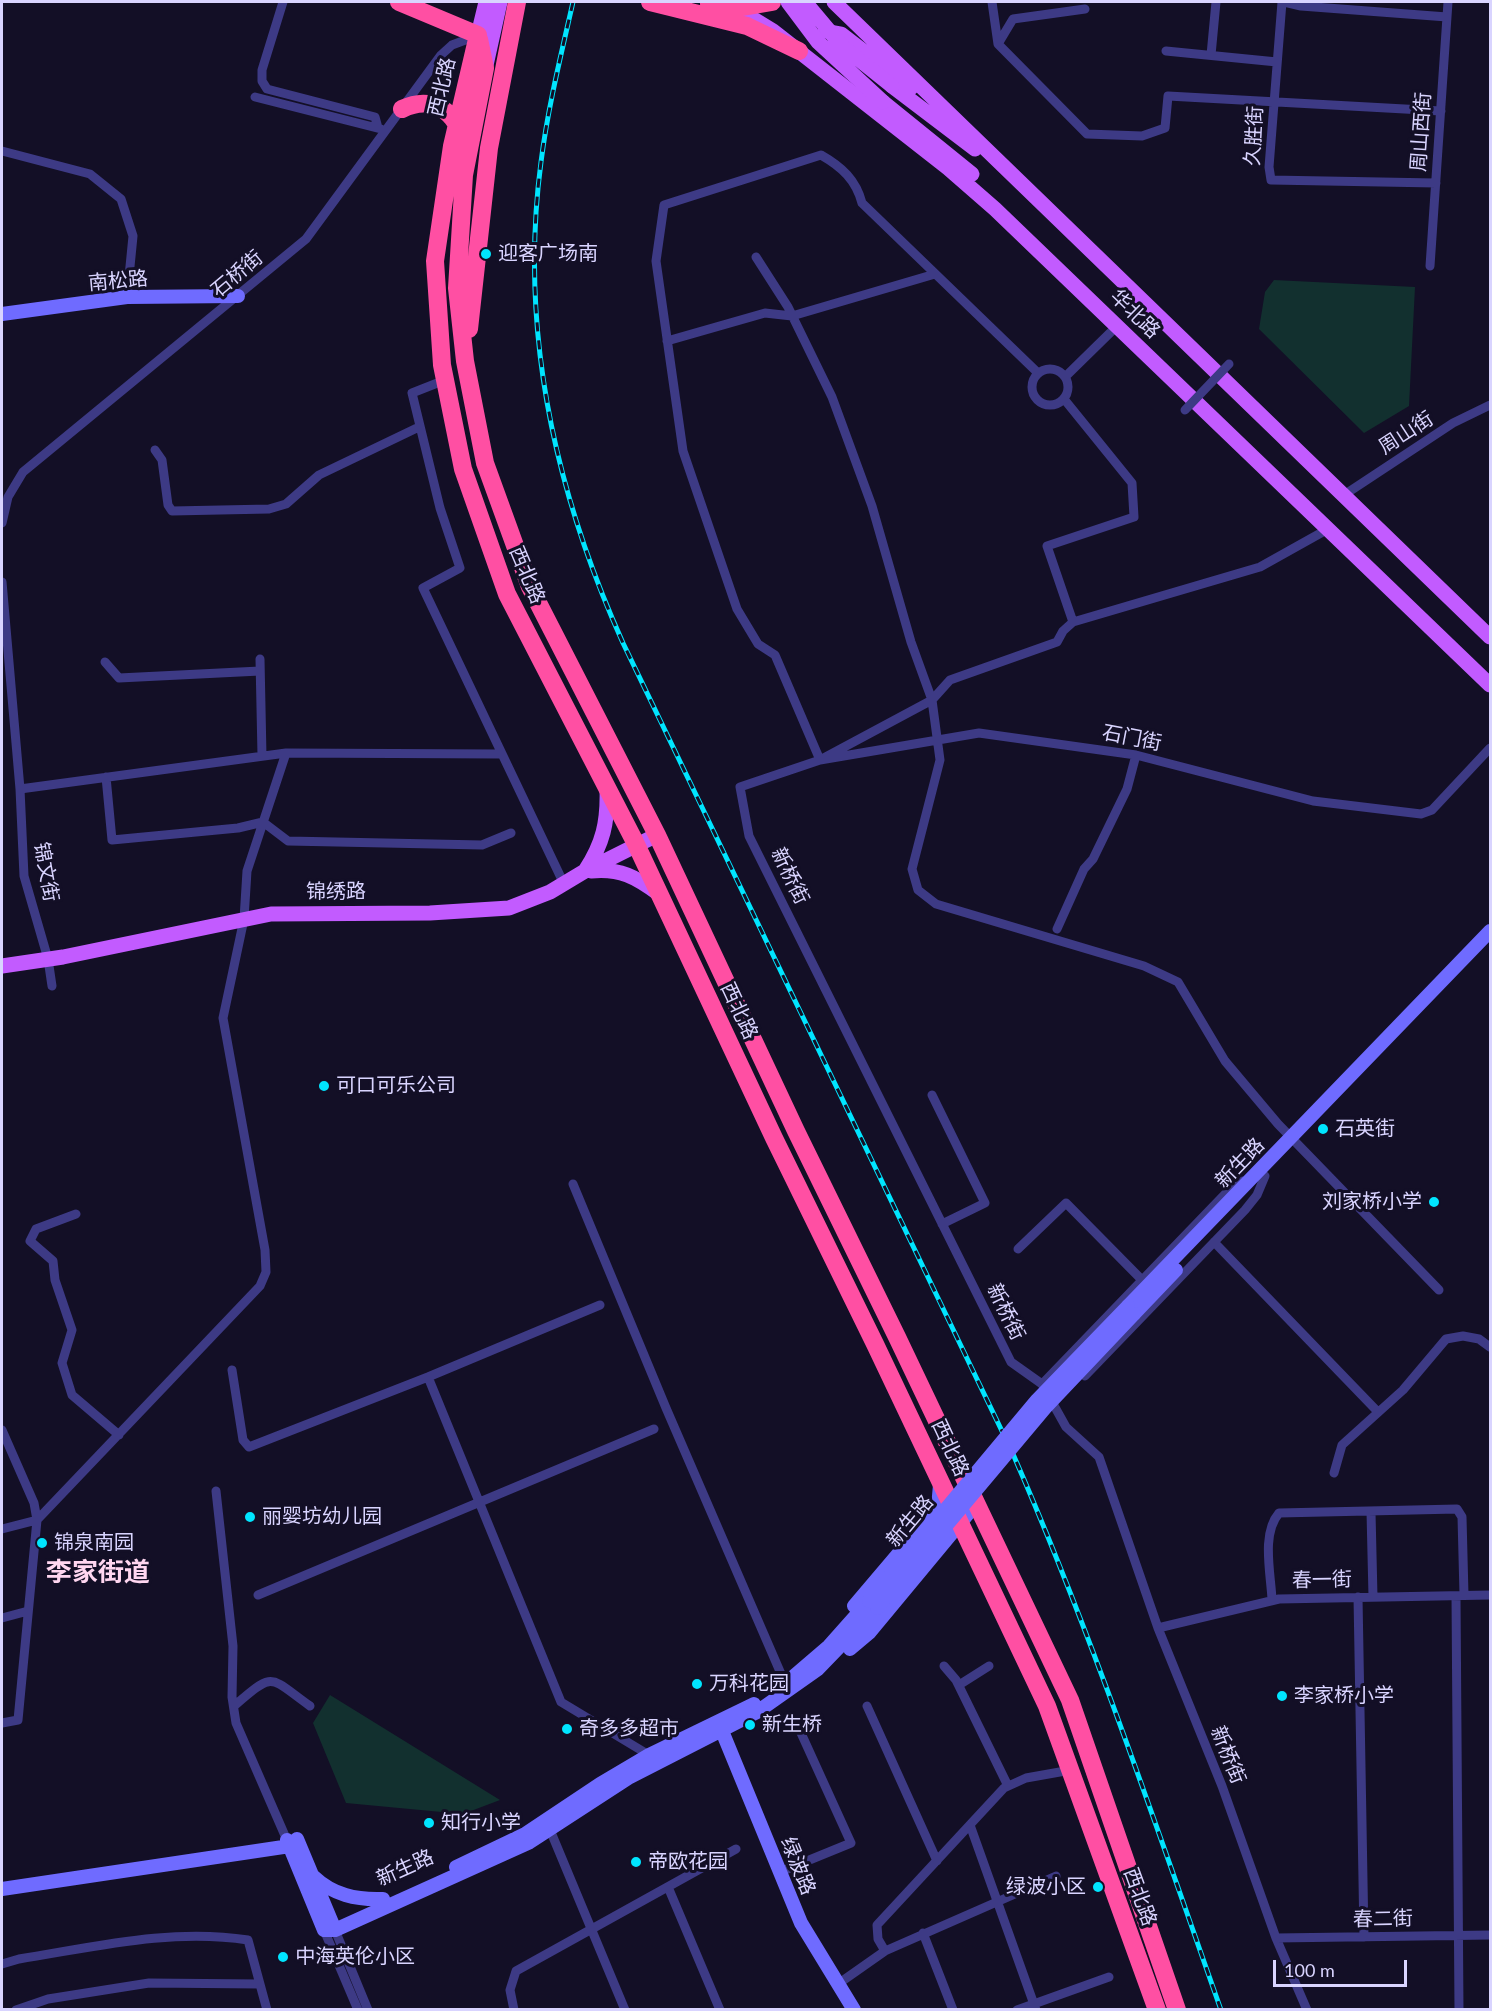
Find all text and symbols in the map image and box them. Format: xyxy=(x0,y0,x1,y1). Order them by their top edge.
street label: 西北路 xyxy=(424,55,460,119)
street label: 周山西街 xyxy=(1406,91,1436,173)
street label: 久胜街 xyxy=(1240,105,1268,167)
place label: 迎客广场南 xyxy=(498,242,598,266)
street label: 石桥街 xyxy=(206,246,268,302)
marker: 迎客广场南 xyxy=(479,247,493,261)
street label: 南松路 xyxy=(87,266,149,296)
street label: 华北路 xyxy=(1105,285,1165,343)
street label: 周山街 xyxy=(1374,407,1438,459)
street label: 西北路 xyxy=(504,543,550,607)
street label: 石门街 xyxy=(1100,720,1164,756)
street label: 锦文街 xyxy=(29,840,63,904)
street label: 新桥街 xyxy=(766,844,814,908)
street label: 锦绣路 xyxy=(306,880,366,904)
street label: 西北路 xyxy=(715,979,763,1043)
place label: 可口可乐公司 xyxy=(336,1074,456,1098)
marker: 可口可乐公司 xyxy=(317,1079,331,1093)
place label: 石英街 xyxy=(1335,1117,1395,1141)
marker: 石英街 xyxy=(1316,1122,1330,1136)
street label: 新生路 xyxy=(1211,1133,1269,1193)
place label: 刘家桥小学 xyxy=(1322,1190,1422,1214)
marker: 刘家桥小学 xyxy=(1427,1195,1441,1209)
street label: 新桥街 xyxy=(982,1280,1030,1344)
street label: 西北路 xyxy=(926,1416,974,1480)
street label: 新生路 xyxy=(882,1490,938,1552)
place label: 丽婴坊幼儿园 xyxy=(262,1505,382,1529)
marker: 丽婴坊幼儿园 xyxy=(243,1510,257,1524)
place label: 锦泉南园 xyxy=(54,1531,134,1555)
marker: 锦泉南园 xyxy=(35,1536,49,1550)
district label: 李家街道 xyxy=(46,1557,150,1589)
street label: 春一街 xyxy=(1292,1567,1352,1593)
place label: 万科花园 xyxy=(709,1672,789,1696)
marker: 万科花园 xyxy=(690,1677,704,1691)
place label: 李家桥小学 xyxy=(1294,1684,1394,1708)
marker: 李家桥小学 xyxy=(1275,1689,1289,1703)
place label: 新生桥 xyxy=(762,1713,822,1737)
place label: 奇多多超市 xyxy=(579,1717,679,1741)
marker: 新生桥 xyxy=(743,1718,757,1732)
marker: 奇多多超市 xyxy=(560,1722,574,1736)
street label: 新桥街 xyxy=(1206,1723,1250,1787)
place label: 知行小学 xyxy=(441,1811,521,1835)
marker: 知行小学 xyxy=(422,1816,436,1830)
street label: 绿波路 xyxy=(776,1834,820,1898)
street label: 新生路 xyxy=(373,1845,437,1891)
place label: 帝欧花园 xyxy=(648,1850,728,1874)
marker: 帝欧花园 xyxy=(629,1855,643,1869)
street label: 西北路 xyxy=(1118,1865,1162,1929)
place label: 绿波小区 xyxy=(1006,1875,1086,1899)
marker: 绿波小区 xyxy=(1091,1880,1105,1894)
street label: 春二街 xyxy=(1353,1906,1413,1932)
place label: 中海英伦小区 xyxy=(295,1945,415,1969)
scale bar xyxy=(1276,1948,1410,1986)
marker: 中海英伦小区 xyxy=(276,1950,290,1964)
text: 100 m xyxy=(1284,1959,1335,1981)

